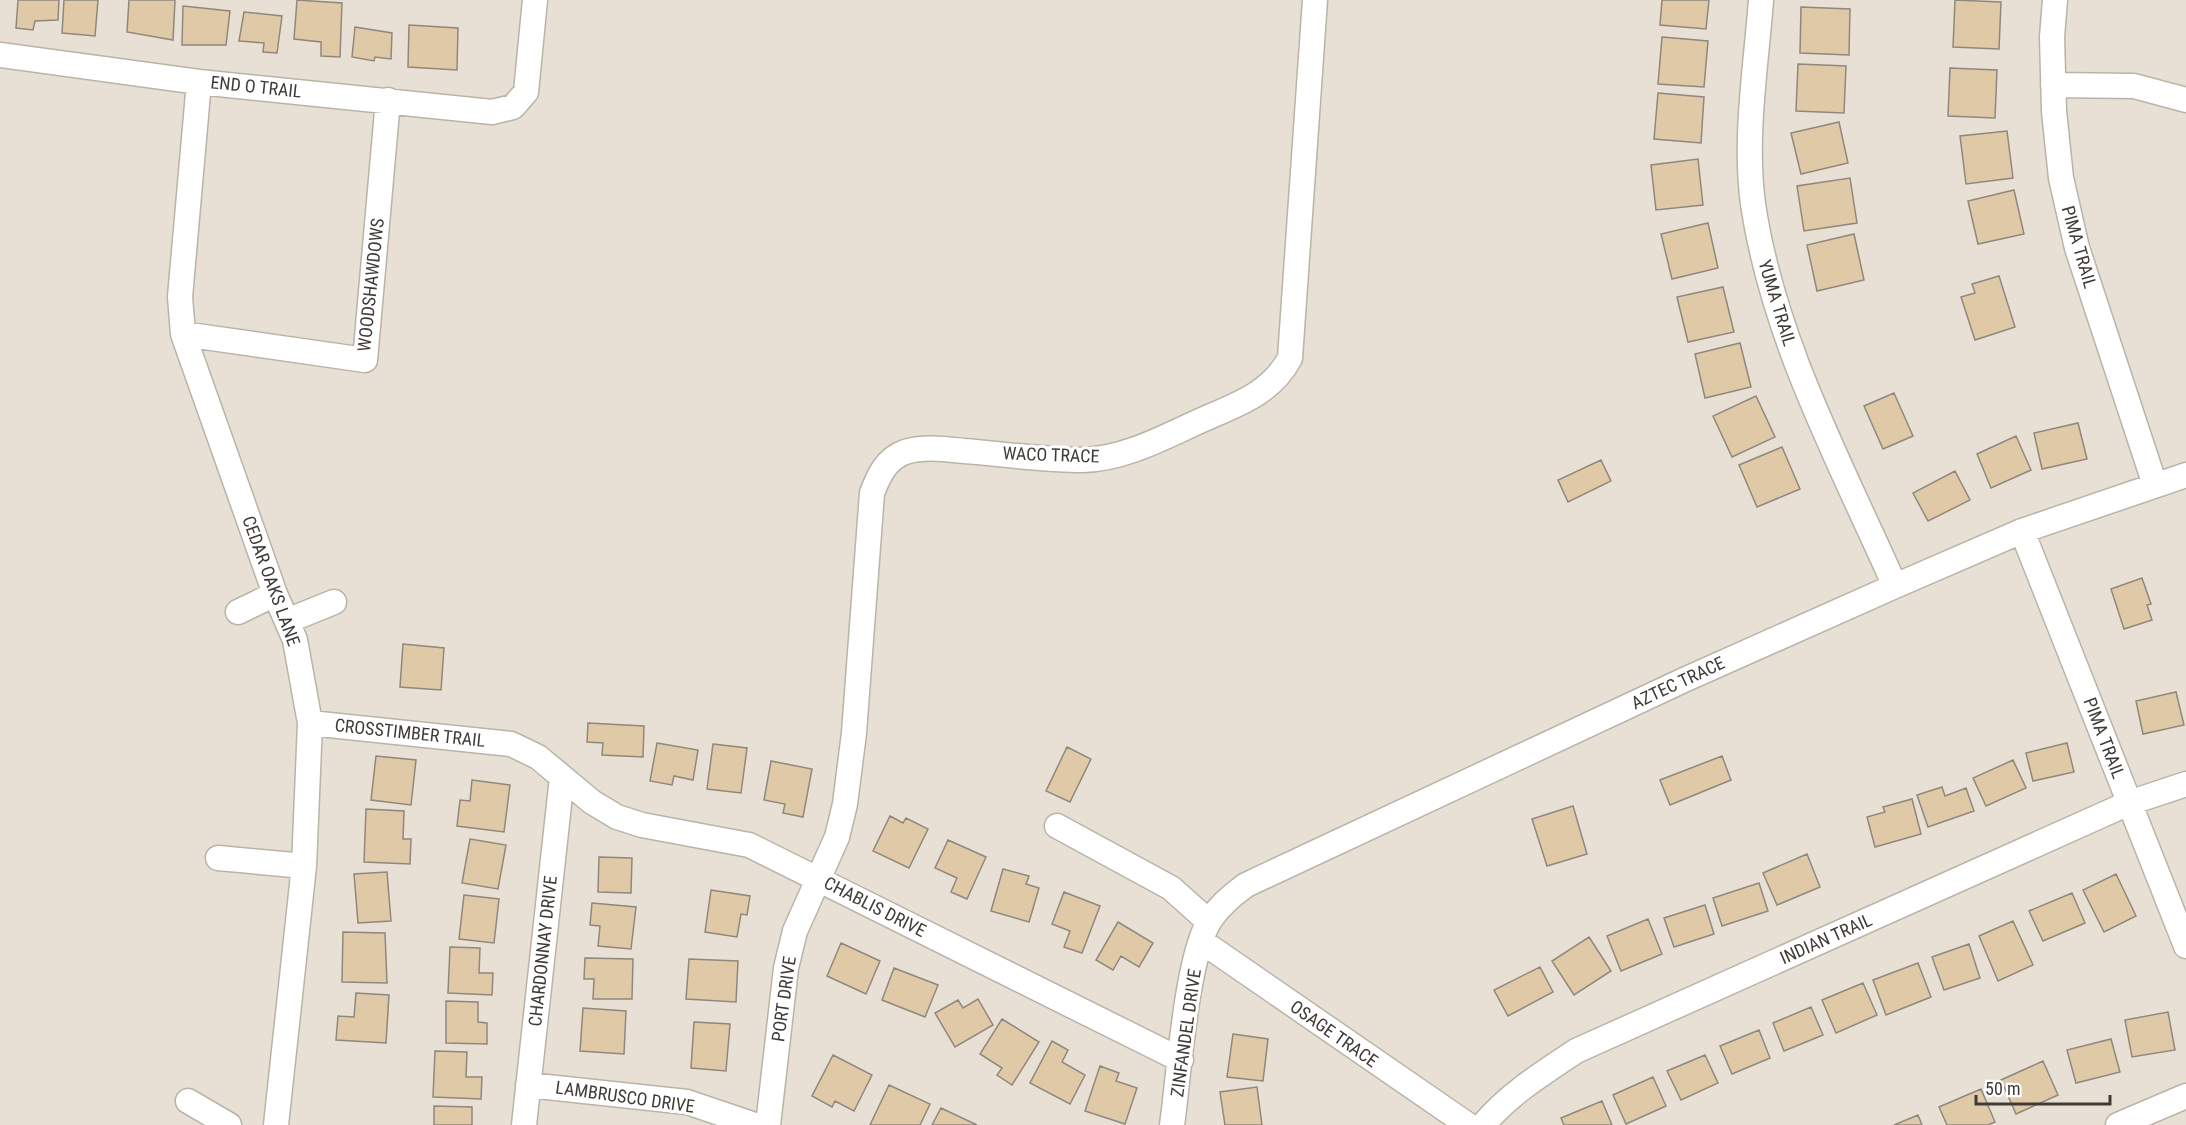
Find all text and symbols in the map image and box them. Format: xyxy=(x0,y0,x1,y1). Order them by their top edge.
street label: END O TRAIL xyxy=(209,71,303,102)
street label: PIMA TRAIL xyxy=(2058,203,2101,291)
street label: WOODSHAWDOWS xyxy=(353,217,388,353)
street label: YUMA TRAIL xyxy=(1754,257,1801,349)
street label: WACO TRACE xyxy=(1002,442,1100,467)
street label: CEDAR OAKS LANE xyxy=(238,513,305,649)
street label: AZTEC TRACE xyxy=(1628,652,1728,713)
street label: PIMA TRAIL xyxy=(2079,694,2130,782)
street label: CROSSTIMBER TRAIL xyxy=(334,714,487,751)
street label: CHABLIS DRIVE xyxy=(821,872,930,941)
street label: CHARDONNAY DRIVE xyxy=(524,874,561,1027)
street label: INDIAN TRAIL xyxy=(1777,909,1875,968)
street label: PORT DRIVE xyxy=(767,955,800,1043)
street label: ZINFANDEL DRIVE xyxy=(1166,968,1205,1098)
street label: OSAGE TRACE xyxy=(1286,996,1382,1072)
scale bar xyxy=(1976,1068,2110,1106)
street label: LAMBRUSCO DRIVE xyxy=(554,1076,696,1117)
text: 50 m xyxy=(1985,1078,2020,1099)

